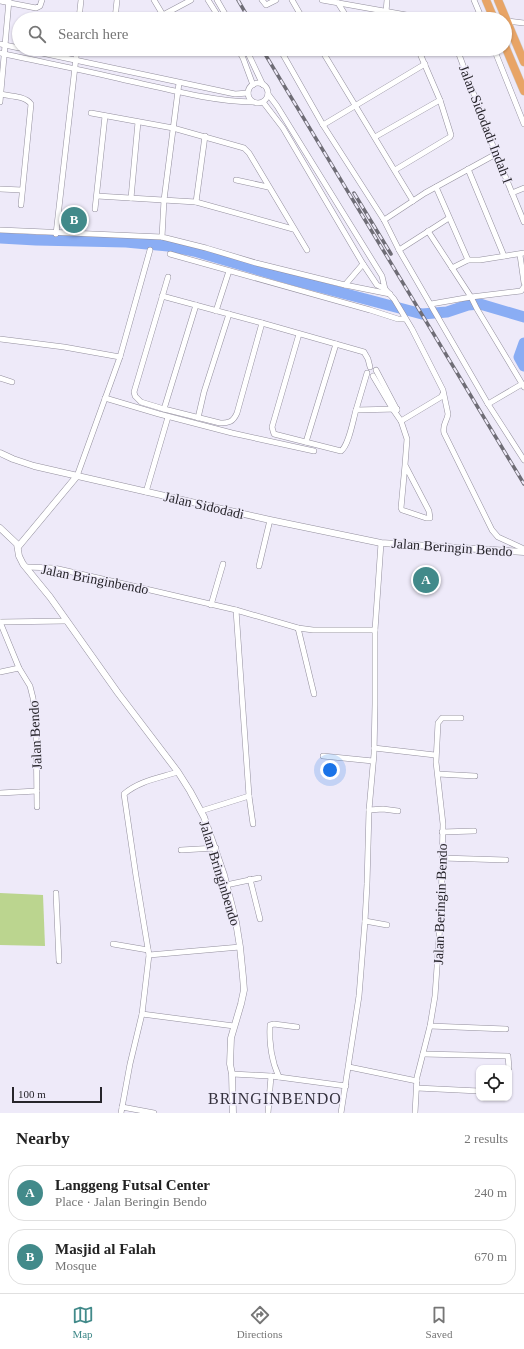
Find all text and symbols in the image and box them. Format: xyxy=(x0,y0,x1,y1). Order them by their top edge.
search box xyxy=(12,12,512,56)
icon: search xyxy=(26,23,48,45)
text: Search here xyxy=(58,26,128,42)
street label: Jalan Sidodadi Indah I xyxy=(456,63,515,186)
pin: B xyxy=(61,205,87,235)
street label: Jalan Sidodadi xyxy=(162,489,246,522)
street label: Jalan Beringin Bendo xyxy=(391,536,513,559)
street label: Jalan Bringinbendo xyxy=(40,562,150,597)
pin: A xyxy=(413,565,439,595)
street label: Jalan Bendo xyxy=(26,700,45,770)
your location xyxy=(320,760,340,780)
street label: Jalan Bringinbendo xyxy=(196,819,243,928)
street label: Jalan Beringin Bendo xyxy=(431,843,450,965)
map controls xyxy=(476,1065,512,1101)
button: locate xyxy=(476,1065,512,1101)
scale bar xyxy=(12,1085,102,1104)
text: 100 m xyxy=(18,1088,46,1100)
district label: BRINGINBENDO xyxy=(208,1090,342,1107)
text: Nearby xyxy=(16,1129,70,1148)
text: 2 results xyxy=(464,1131,508,1146)
text: Langgeng Futsal Center xyxy=(55,1177,210,1193)
text: A xyxy=(25,1185,35,1200)
text: 240 m xyxy=(474,1185,507,1200)
text: Place · Jalan Beringin Bendo xyxy=(55,1194,207,1209)
text: Masjid al Falah xyxy=(55,1241,156,1257)
text: B xyxy=(26,1249,34,1264)
text: 670 m xyxy=(474,1249,507,1264)
text: Mosque xyxy=(55,1258,97,1273)
tab: Map xyxy=(72,1304,94,1340)
tab: Directions xyxy=(237,1304,282,1340)
tab: Saved xyxy=(426,1304,452,1340)

